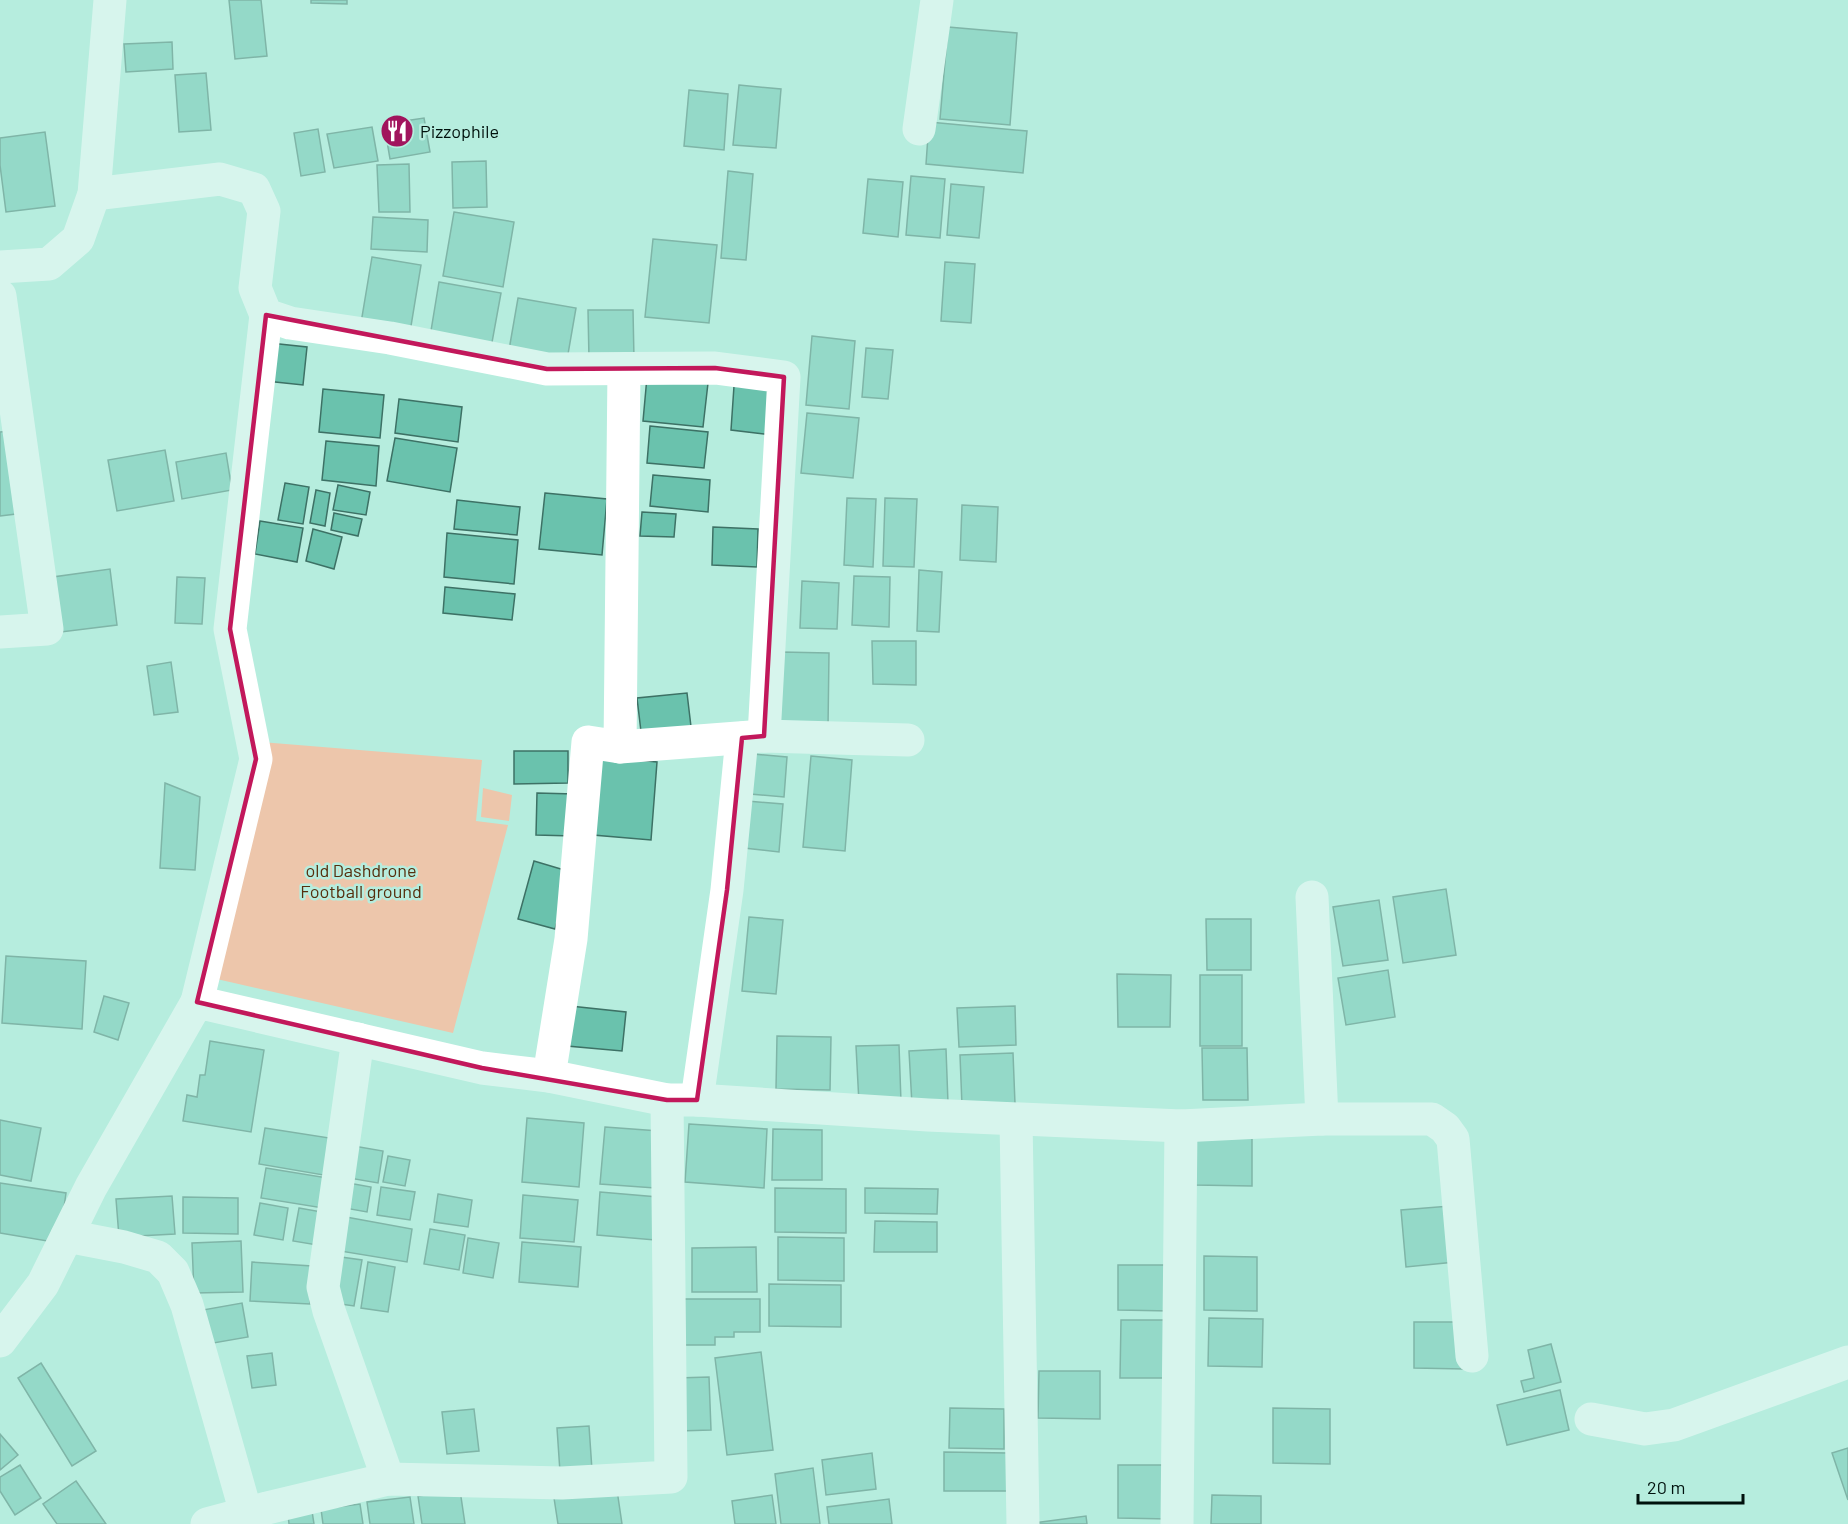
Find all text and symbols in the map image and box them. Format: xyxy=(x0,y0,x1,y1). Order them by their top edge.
restaurant icon: Pizzophile xyxy=(379,113,415,149)
place label: Pizzophile xyxy=(420,120,499,142)
park label: old Dashdrone Football ground xyxy=(300,859,422,902)
scale bar xyxy=(1638,1467,1743,1505)
text: 20 m xyxy=(1647,1476,1685,1498)

